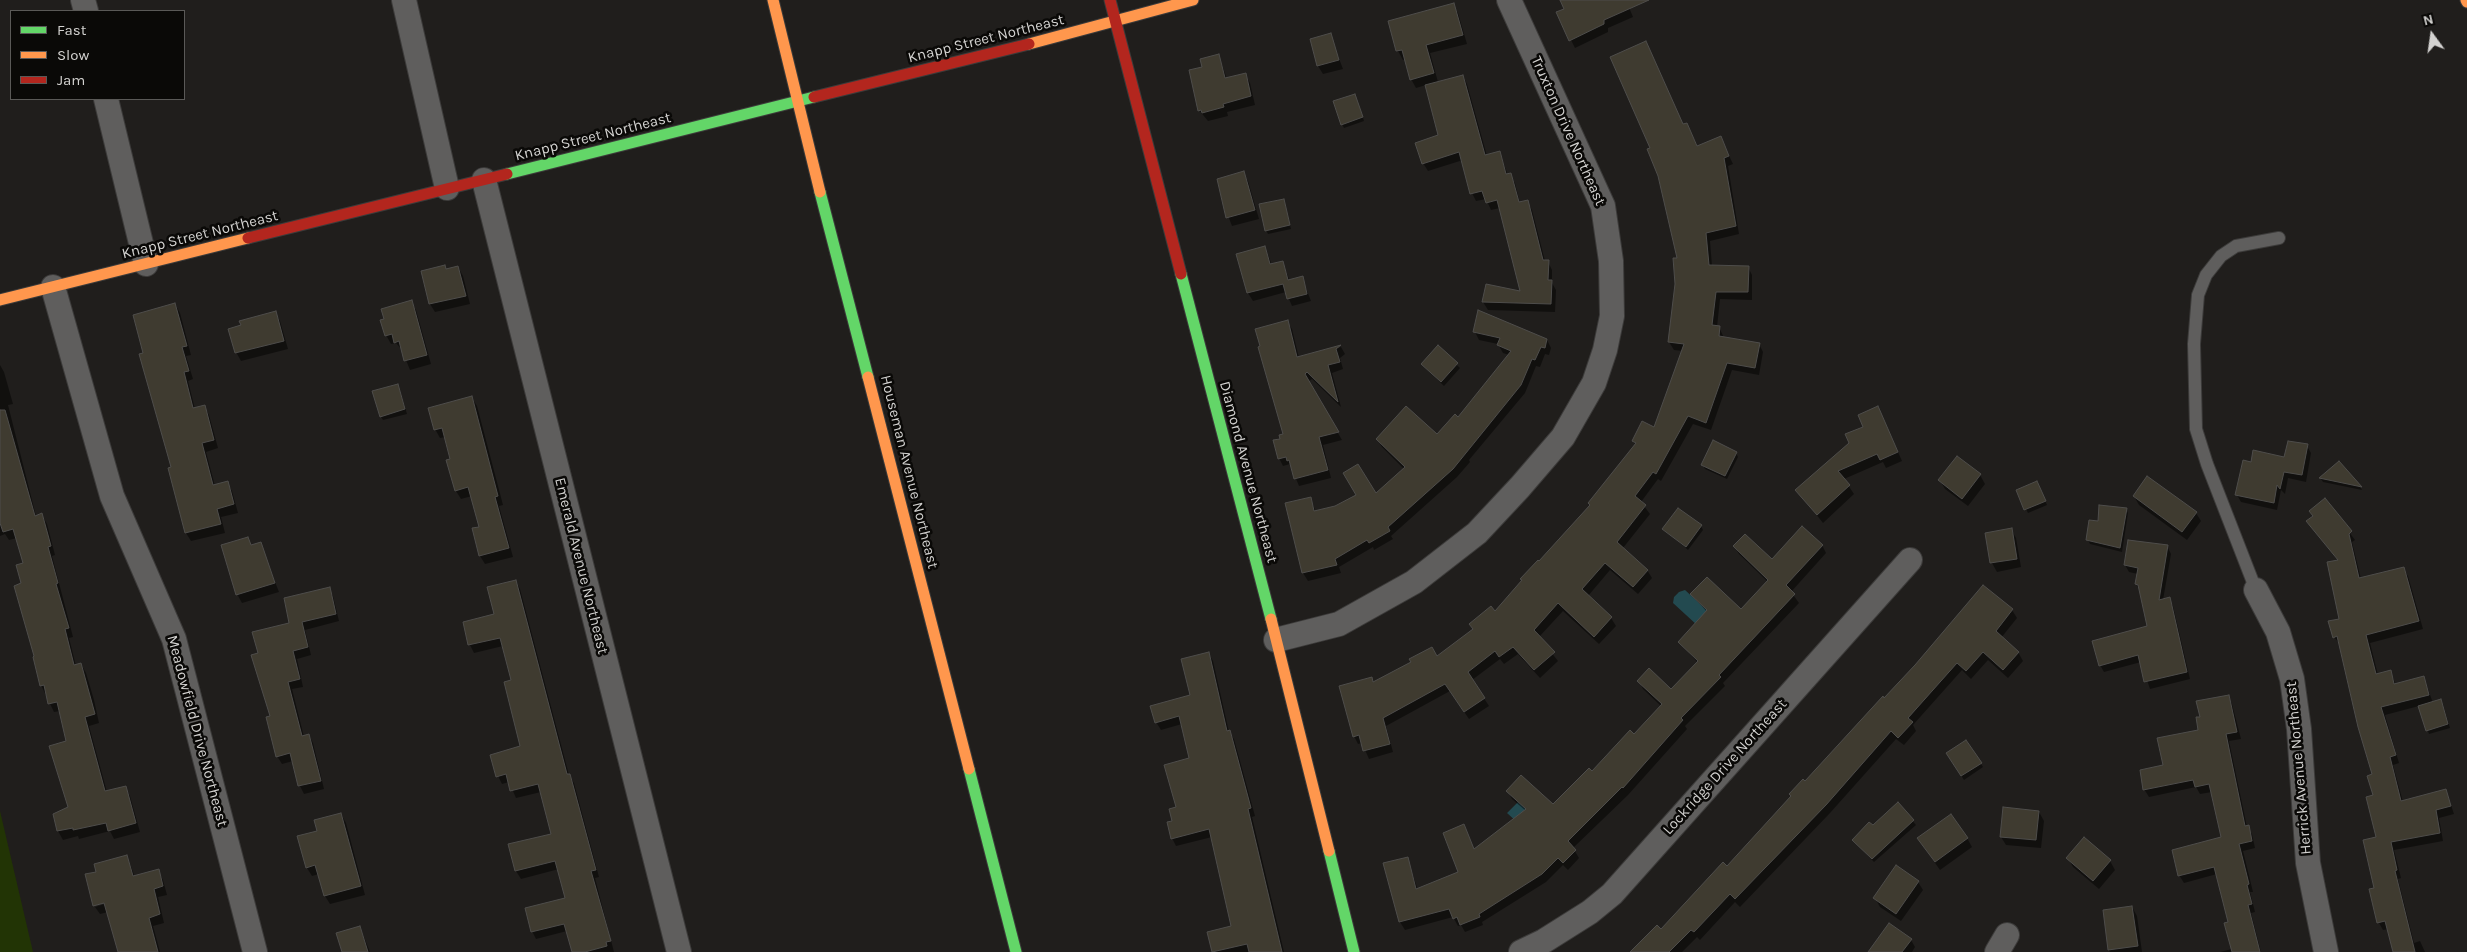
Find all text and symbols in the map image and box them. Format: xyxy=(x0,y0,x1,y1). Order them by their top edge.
legend xyxy=(10,10,185,100)
north arrow xyxy=(2407,10,2457,60)
text: N xyxy=(2421,10,2435,29)
street label: Knapp Street Northeast xyxy=(906,11,1066,67)
text: Fast xyxy=(57,21,86,39)
text: Slow xyxy=(57,46,89,64)
street label: Truxton Drive Northeast xyxy=(1527,53,1609,209)
text: Jam xyxy=(57,71,85,89)
street label: Knapp Street Northeast xyxy=(513,109,673,165)
street label: Knapp Street Northeast xyxy=(120,207,280,263)
street label: Houseman Avenue Northeast xyxy=(876,373,942,571)
street label: Diamond Avenue Northeast xyxy=(1215,379,1281,565)
street label: Emerald Avenue Northeast xyxy=(550,476,612,656)
street label: Meadowfield Drive Northeast xyxy=(163,633,231,829)
street label: Herrick Avenue Northeast xyxy=(2282,681,2316,855)
street label: Lockridge Drive Northeast xyxy=(1659,695,1791,839)

